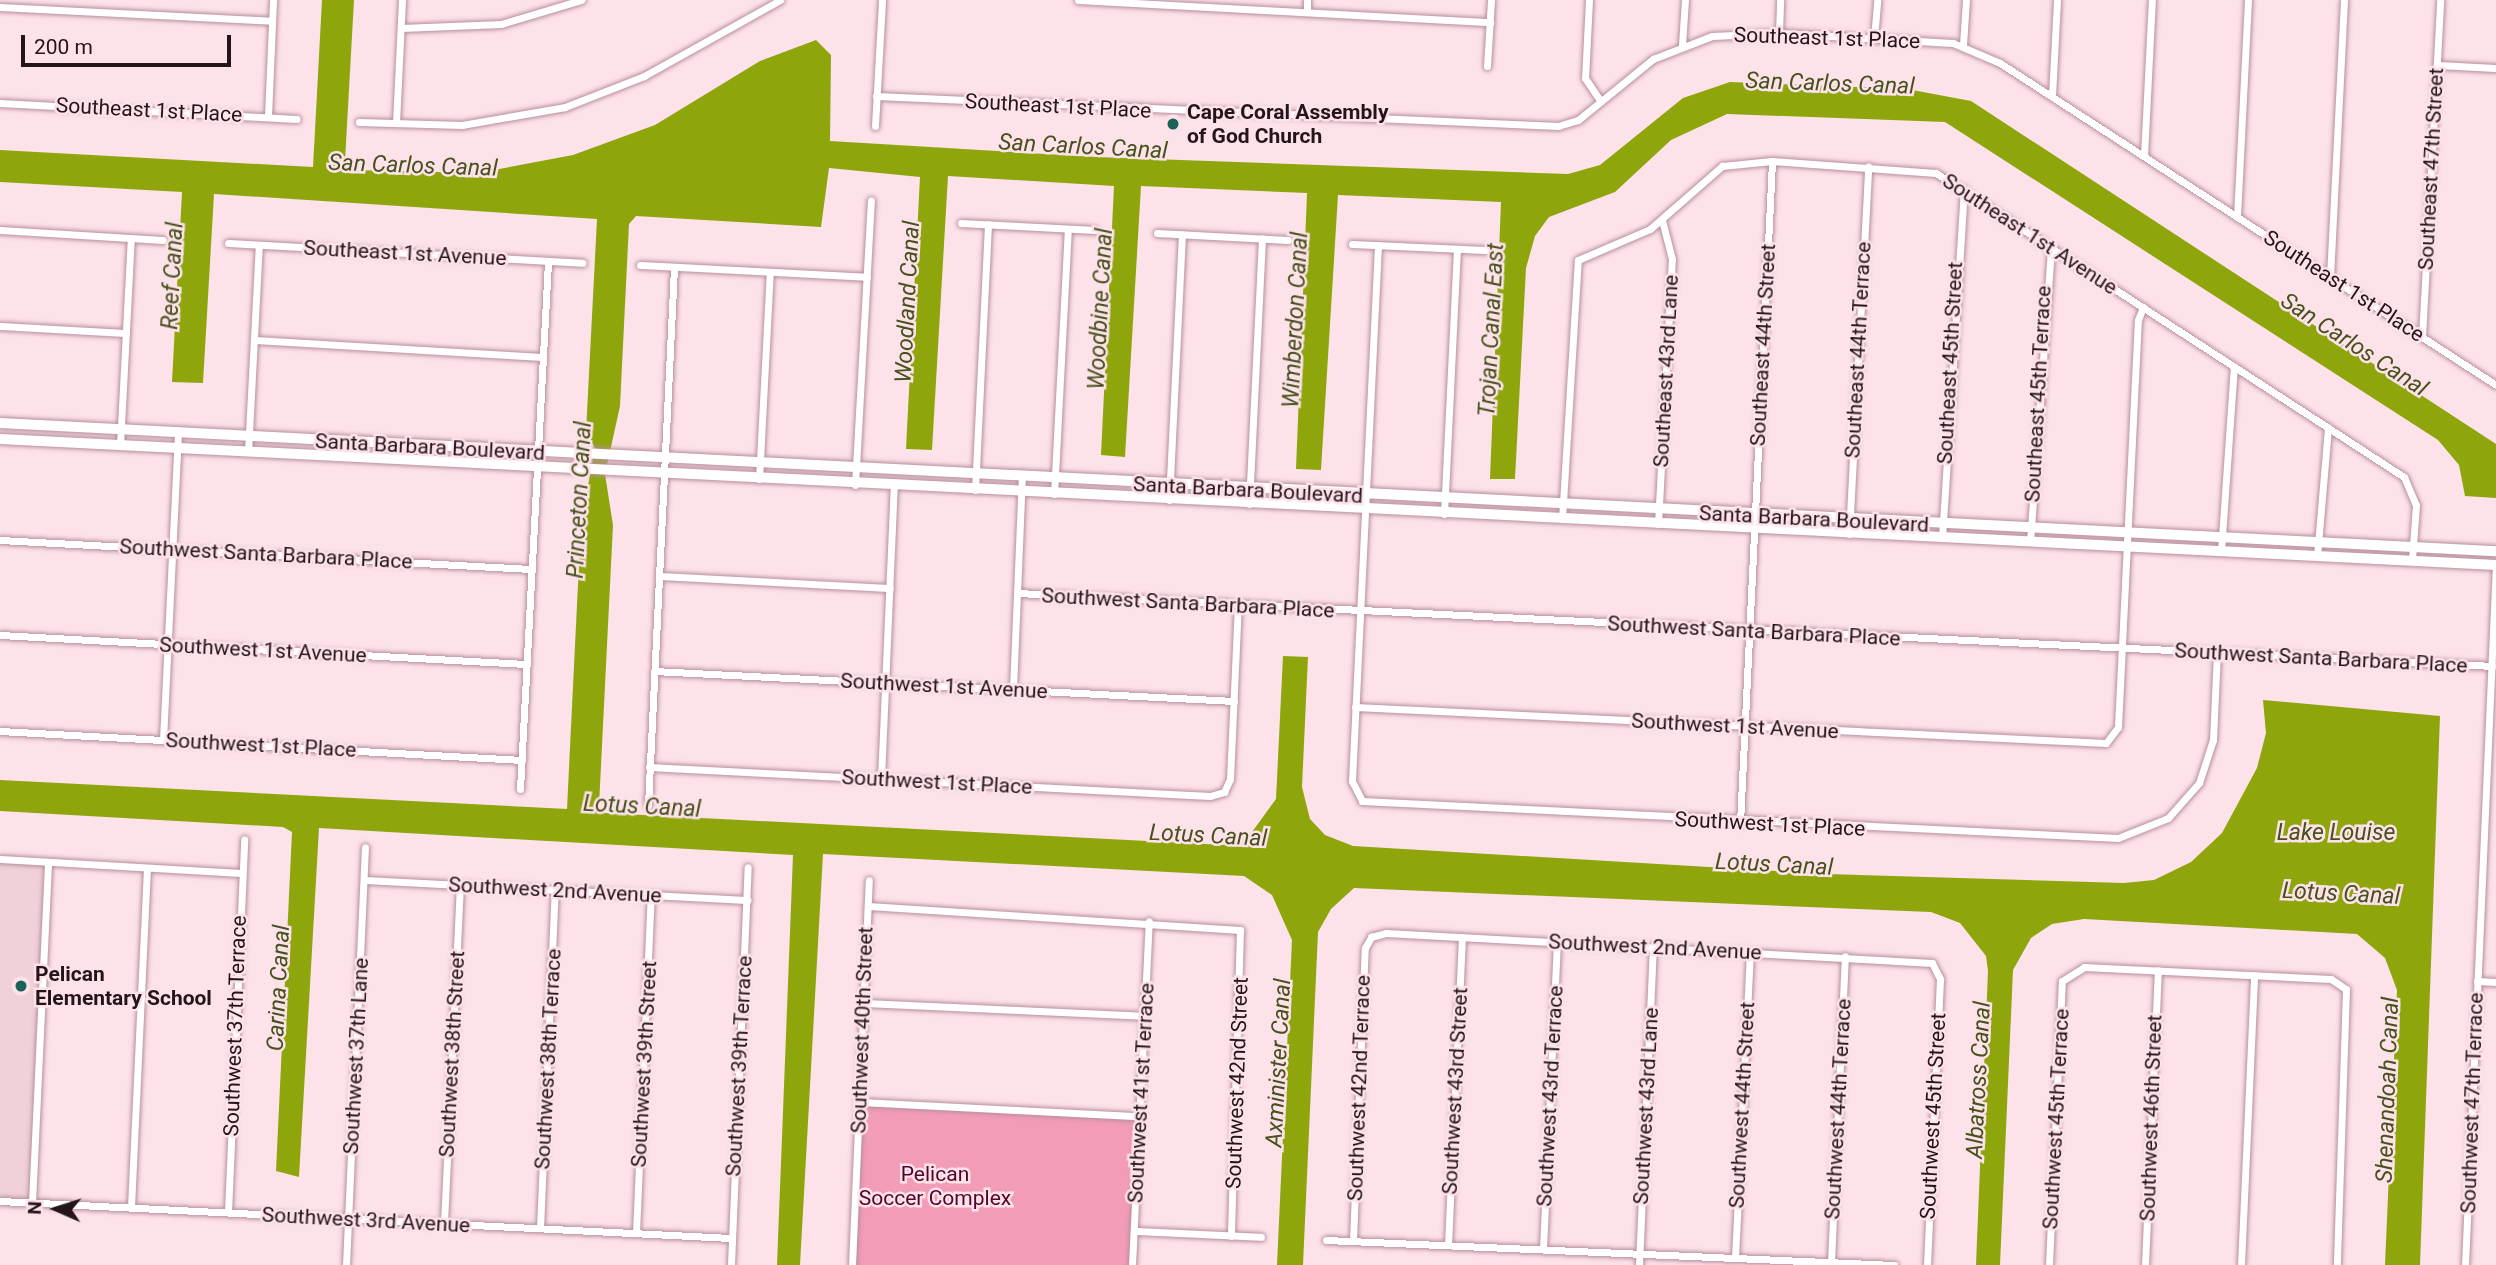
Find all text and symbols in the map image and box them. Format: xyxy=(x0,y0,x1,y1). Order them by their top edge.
scale bar xyxy=(24,21,234,65)
street label: Southeast 1st Place xyxy=(1733,22,1921,54)
text: 200 m xyxy=(34,35,93,59)
water label: San Carlos Canal xyxy=(1745,67,1915,101)
street label: Southeast 47th Street xyxy=(2413,67,2449,271)
street label: Southeast 1st Place xyxy=(964,89,1152,123)
street label: Southeast 1st Place xyxy=(55,93,243,127)
place label: Cape Coral Assembly of God Church xyxy=(1187,99,1388,149)
marker: Cape Coral Assembly of God Church xyxy=(1165,116,1181,132)
water label: San Carlos Canal xyxy=(998,129,1168,165)
water label: San Carlos Canal xyxy=(328,149,498,183)
street label: Southeast 1st Avenue xyxy=(1938,168,2122,300)
water label: Woodland Canal xyxy=(890,220,926,384)
water label: Reef Canal xyxy=(156,222,190,330)
street label: Southeast 1st Place xyxy=(2259,225,2429,347)
water label: Woodbine Canal xyxy=(1083,228,1119,390)
water label: Wimberdon Canal xyxy=(1278,231,1314,409)
street label: Southeast 1st Avenue xyxy=(303,235,507,271)
street label: Southeast 44th Terrace xyxy=(1840,241,1876,459)
water label: Trojan Canal East xyxy=(1474,243,1510,417)
street label: Southeast 44th Street xyxy=(1745,243,1781,447)
street label: Southeast 45th Street xyxy=(1932,261,1968,465)
street label: Southeast 43rd Lane xyxy=(1648,274,1684,468)
street label: Southeast 45th Terrace xyxy=(2020,285,2056,503)
water label: San Carlos Canal xyxy=(2275,287,2433,403)
water label: Princeton Canal xyxy=(562,421,598,579)
street label: Santa Barbara Boulevard xyxy=(314,428,546,466)
street label: Santa Barbara Boulevard xyxy=(1132,471,1364,509)
street label: Santa Barbara Boulevard xyxy=(1698,500,1930,538)
street label: Southwest Santa Barbara Place xyxy=(119,534,413,574)
street label: Southwest Santa Barbara Place xyxy=(1041,583,1335,623)
street label: Southwest Santa Barbara Place xyxy=(1607,611,1901,651)
street label: Southwest 1st Avenue xyxy=(159,632,367,668)
street label: Southwest Santa Barbara Place xyxy=(2174,638,2468,678)
street label: Southwest 1st Avenue xyxy=(840,668,1048,704)
street label: Southwest 1st Avenue xyxy=(1631,708,1839,744)
street label: Southwest 1st Place xyxy=(165,727,357,763)
street label: Southwest 1st Place xyxy=(841,764,1033,800)
water label: Lotus Canal xyxy=(582,790,702,824)
street label: Southwest 1st Place xyxy=(1674,806,1866,842)
water label: Lotus Canal xyxy=(1148,819,1268,853)
water label: Lake Louise xyxy=(2277,819,2395,847)
water label: Lotus Canal xyxy=(1714,848,1834,882)
street label: Southwest 2nd Avenue xyxy=(448,872,662,908)
water label: Lotus Canal xyxy=(2281,877,2401,911)
street label: Southwest 37th Terrace xyxy=(219,915,251,1137)
water label: Carina Canal xyxy=(262,924,296,1052)
street label: Southwest 40th Street xyxy=(846,926,878,1134)
street label: Southwest 2nd Avenue xyxy=(1548,929,1762,965)
street label: Southwest 38th Terrace xyxy=(530,948,566,1170)
street label: Southwest 38th Street xyxy=(434,950,470,1158)
street label: Southwest 39th Terrace xyxy=(721,955,757,1177)
street label: Southwest 37th Lane xyxy=(338,957,374,1155)
street label: Southwest 39th Street xyxy=(626,960,662,1168)
place label: Pelican Elementary School xyxy=(35,961,212,1011)
street label: Southwest 42nd Terrace xyxy=(1342,974,1376,1202)
street label: Southwest 42nd Street xyxy=(1221,977,1253,1189)
marker: Pelican Elementary School xyxy=(13,978,29,994)
water label: Axminister Canal xyxy=(1261,978,1297,1148)
street label: Southwest 41st Terrace xyxy=(1123,982,1159,1204)
street label: Southwest 43rd Terrace xyxy=(1532,985,1568,1207)
street label: Southwest 43rd Street xyxy=(1437,987,1473,1195)
street label: Southwest 47th Terrace xyxy=(2456,992,2488,1214)
water label: Shenandoah Canal xyxy=(2371,997,2405,1183)
street label: Southwest 44th Terrace xyxy=(1820,998,1856,1220)
street label: Southwest 44th Street xyxy=(1724,1001,1760,1209)
water label: Albatross Canal xyxy=(1961,1001,1997,1159)
street label: Southwest 43rd Lane xyxy=(1628,1007,1664,1205)
street label: Southwest 45th Terrace xyxy=(2038,1008,2074,1230)
street label: Southwest 45th Street xyxy=(1915,1012,1951,1220)
street label: Southwest 46th Street xyxy=(2135,1014,2167,1222)
park label: Pelican Soccer Complex xyxy=(859,1161,1011,1211)
north arrow xyxy=(21,1174,91,1244)
text: N xyxy=(23,1201,46,1215)
street label: Southwest 3rd Avenue xyxy=(261,1202,471,1238)

